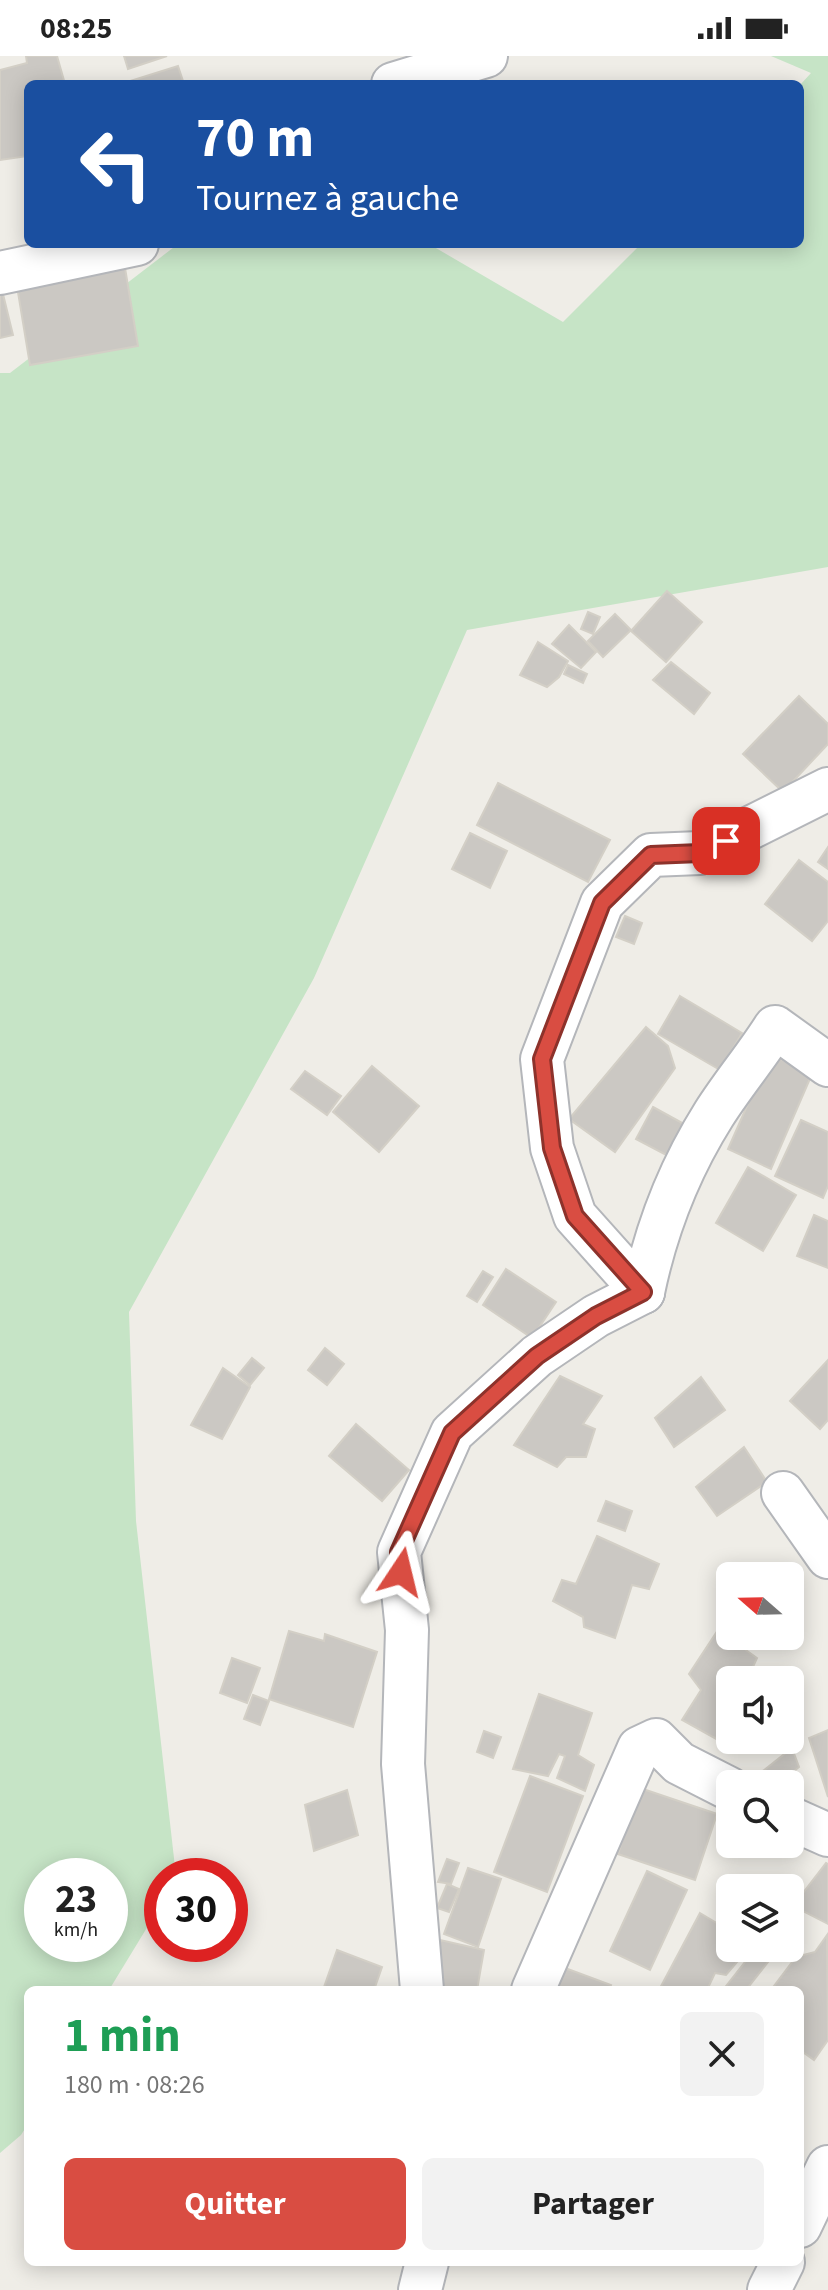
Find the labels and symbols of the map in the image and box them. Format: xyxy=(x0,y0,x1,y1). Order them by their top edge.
pin xyxy=(692,807,760,875)
position arrow xyxy=(359,1530,443,1614)
north arrow xyxy=(716,1562,804,1650)
speed limit sign: 30 xyxy=(144,1858,248,1962)

